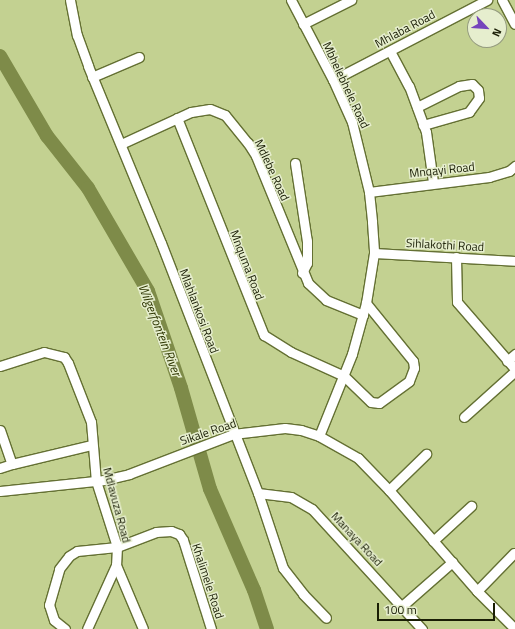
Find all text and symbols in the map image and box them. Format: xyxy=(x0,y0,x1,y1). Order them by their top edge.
street label: Mhlaba Road xyxy=(372,7,438,51)
north arrow xyxy=(467,8,507,48)
text: N xyxy=(488,26,506,39)
street label: Mbhelebhele Road xyxy=(320,39,372,131)
street label: Mdlebe Road xyxy=(251,137,293,203)
street label: Mnqayi Road xyxy=(409,159,475,181)
street label: Mnquma Road xyxy=(227,228,267,302)
street label: Sihlakothi Road xyxy=(406,236,484,254)
street label: Mlahlankosi Road xyxy=(176,267,222,355)
water label: Wilgerfontein River xyxy=(135,282,185,378)
street label: Sikale Road xyxy=(178,416,238,448)
street label: Mdlavuza Road xyxy=(100,466,134,544)
street label: Manaya Road xyxy=(328,509,386,569)
street label: Khalimele Road xyxy=(189,542,227,620)
scale bar xyxy=(379,595,497,621)
text: 100 m xyxy=(384,600,417,619)

